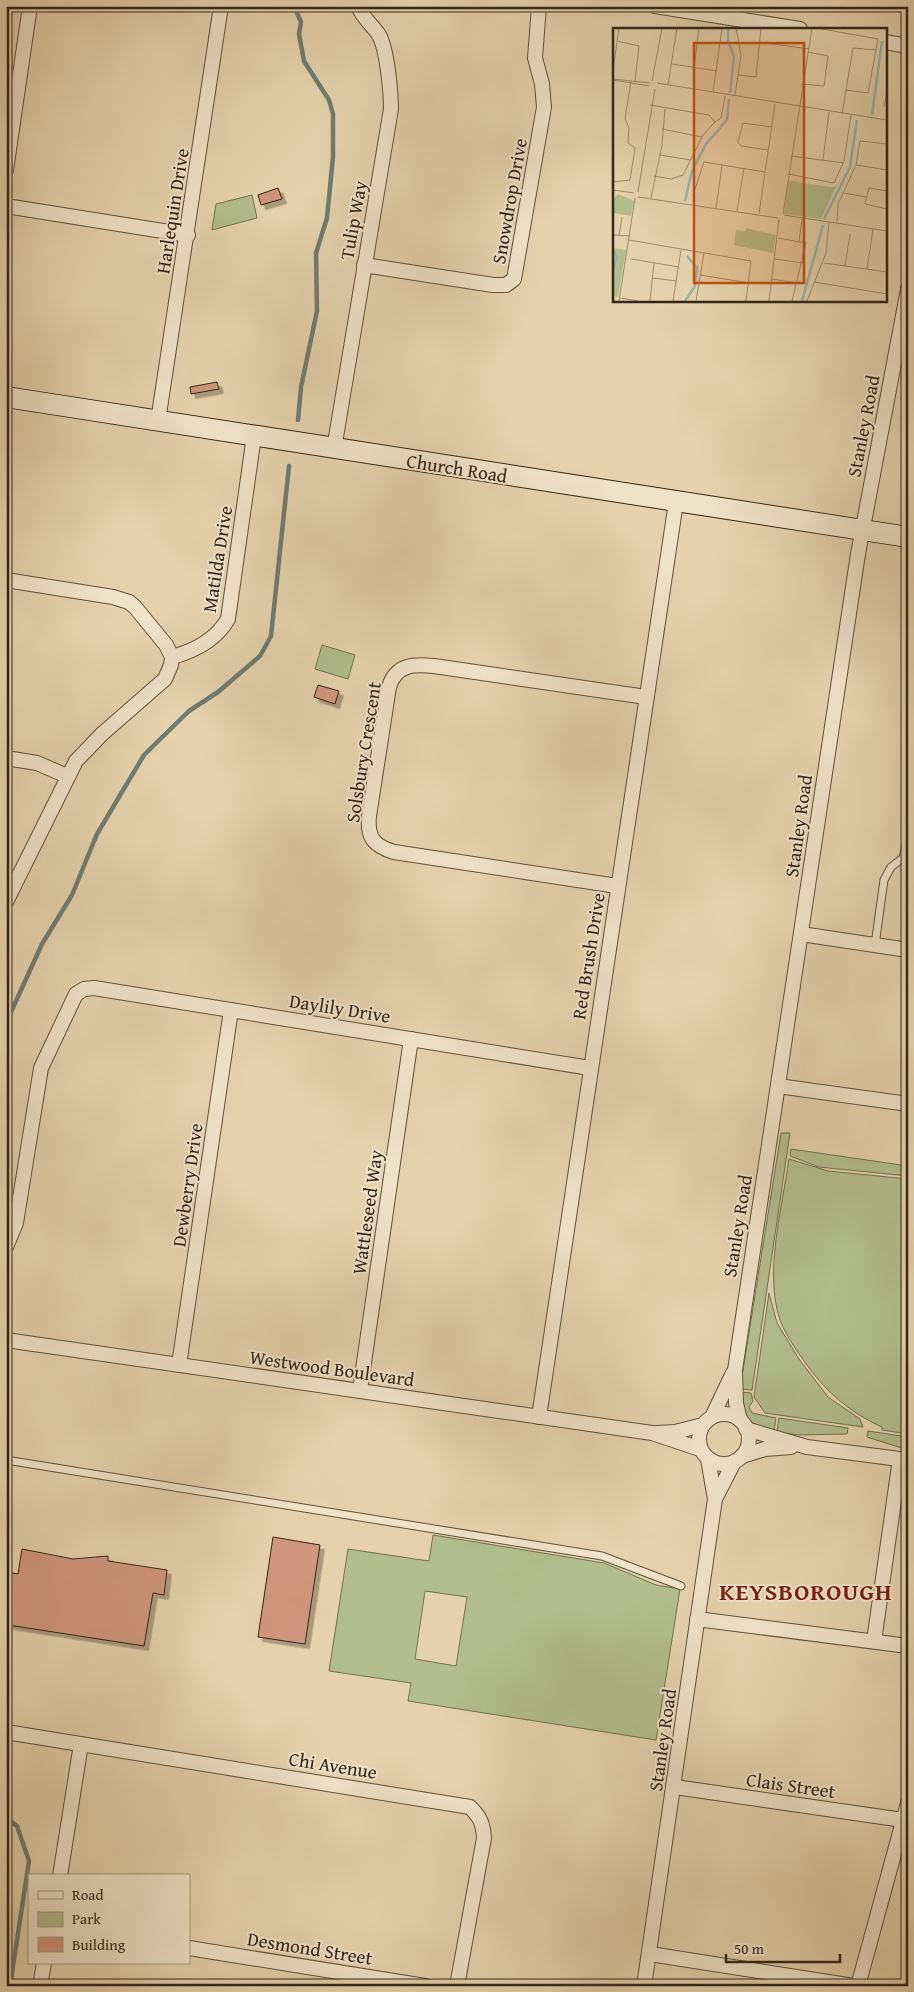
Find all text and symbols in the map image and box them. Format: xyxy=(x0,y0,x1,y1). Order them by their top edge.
inset map xyxy=(613,28,886,301)
street label: Snowdrop Drive xyxy=(484,136,534,266)
street label: Harlequin Drive xyxy=(148,146,196,276)
street label: Tulip Way xyxy=(332,178,374,262)
street label: Stanley Road xyxy=(839,372,887,479)
street label: Church Road xyxy=(405,446,510,490)
street label: Matilda Drive xyxy=(195,503,239,614)
street label: Solsbury Crescent xyxy=(338,679,388,825)
street label: Stanley Road xyxy=(777,772,819,879)
street label: Red Brush Drive xyxy=(564,890,612,1021)
street label: Daylily Drive xyxy=(287,986,393,1030)
street label: Dewberry Drive xyxy=(164,1121,210,1249)
street label: Wattleseed Way xyxy=(344,1147,390,1276)
street label: Stanley Road xyxy=(715,1172,759,1279)
street label: Westwood Boulevard xyxy=(248,1343,417,1394)
district label: KEYSBOROUGH xyxy=(719,1574,893,1609)
street label: Stanley Road xyxy=(641,1686,683,1793)
street label: Chi Avenue xyxy=(287,1744,379,1786)
street label: Clais Street xyxy=(745,1765,838,1805)
legend xyxy=(28,1874,190,1964)
text: Road xyxy=(72,1884,103,1905)
text: Park xyxy=(72,1908,101,1929)
street label: Desmond Street xyxy=(245,1924,375,1972)
scale bar xyxy=(726,1932,840,1964)
text: Building xyxy=(72,1934,126,1955)
text: 50 m xyxy=(734,1938,765,1959)

